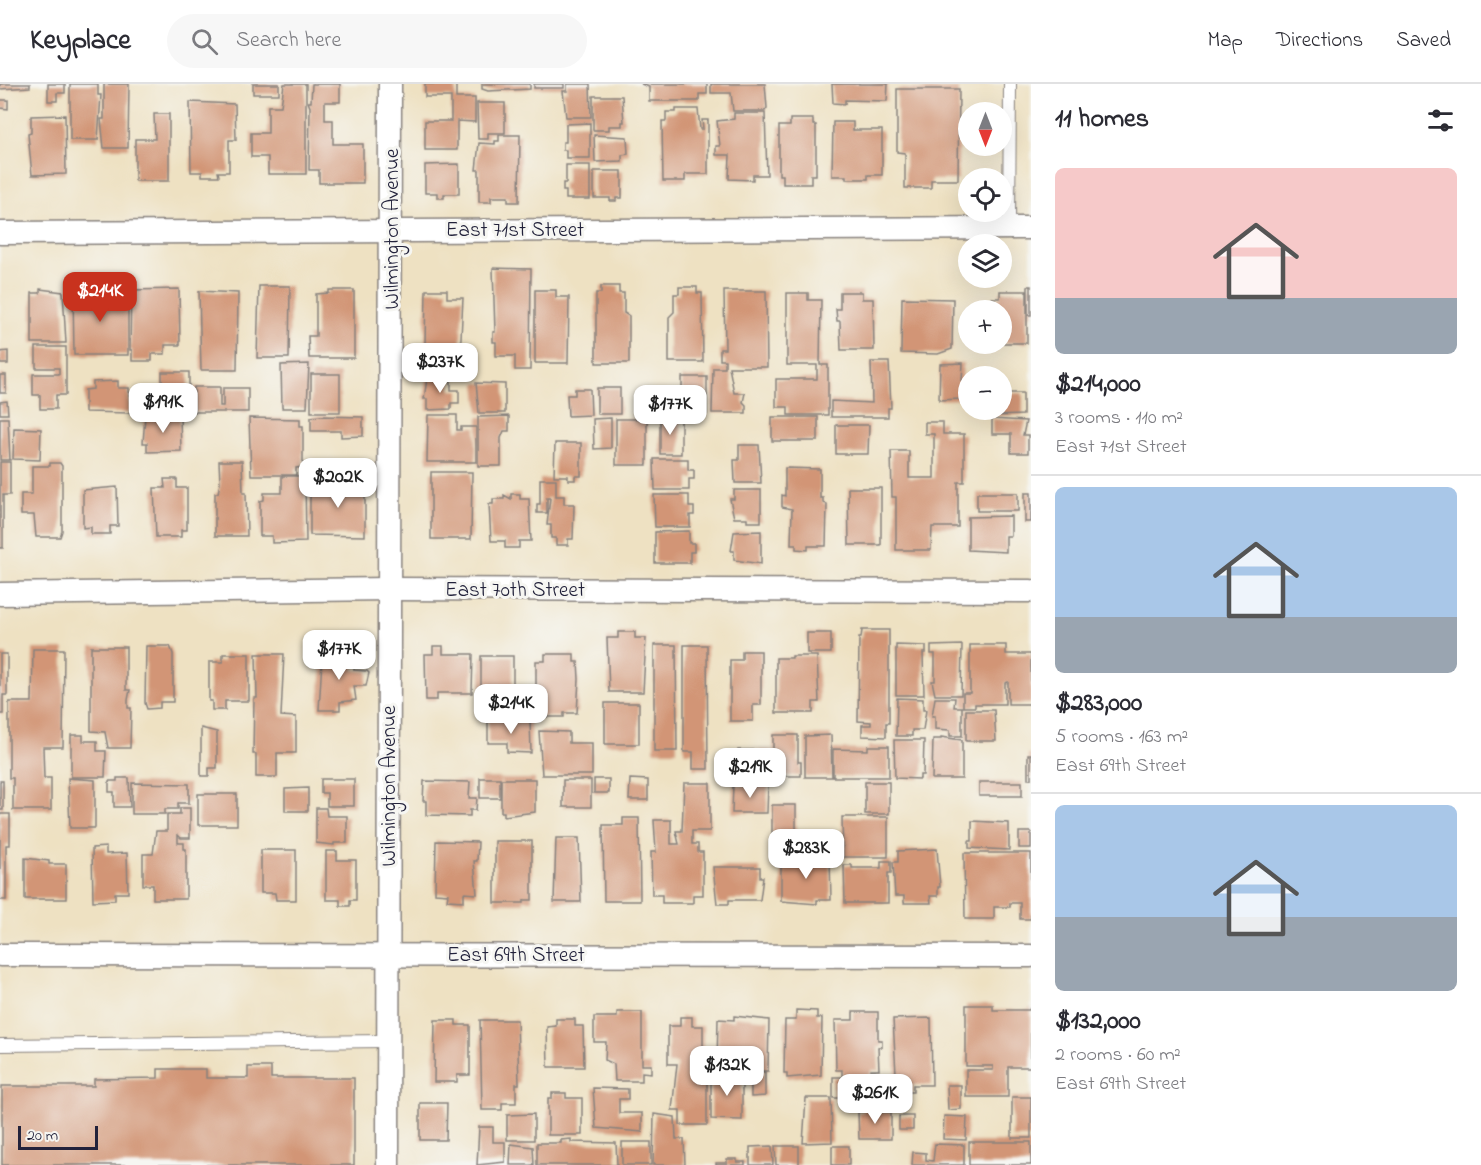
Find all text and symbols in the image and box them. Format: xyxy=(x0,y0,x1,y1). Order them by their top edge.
search box xyxy=(167,14,587,68)
text: Keyplace xyxy=(30,21,131,62)
icon: search xyxy=(188,25,221,58)
text: Search here xyxy=(236,25,341,57)
text: Map xyxy=(1207,26,1243,56)
text: Directions xyxy=(1276,26,1363,56)
text: Saved xyxy=(1396,26,1451,56)
text: 11 homes xyxy=(1055,101,1149,139)
north arrow xyxy=(958,102,1012,156)
map controls xyxy=(958,102,1012,420)
icon: filters xyxy=(1424,104,1457,137)
street label: Wilmington Avenue xyxy=(378,148,410,309)
button: locate xyxy=(958,168,1012,222)
icon: home xyxy=(1202,207,1310,315)
street label: East 71st Street xyxy=(446,216,584,246)
button: layers xyxy=(958,234,1012,288)
pin: $214K xyxy=(58,272,142,323)
text: $214K xyxy=(77,277,123,306)
button: + xyxy=(958,300,1012,354)
pin: $237K xyxy=(398,343,482,394)
text: $237K xyxy=(416,348,464,377)
button: − xyxy=(958,366,1012,420)
text: $214,000 xyxy=(1055,366,1141,404)
pin: $191K xyxy=(121,383,205,434)
pin: $177K xyxy=(628,385,712,436)
text: $191K xyxy=(143,388,183,417)
text: $177K xyxy=(648,390,692,419)
text: 3 rooms · 110 m² xyxy=(1055,404,1183,433)
text: East 71st Street xyxy=(1055,433,1187,462)
pin: $202K xyxy=(296,458,380,509)
text: $202K xyxy=(313,463,363,492)
icon: home xyxy=(1202,526,1310,634)
street label: East 70th Street xyxy=(445,576,585,606)
pin: $177K xyxy=(297,630,381,681)
text: $177K xyxy=(317,635,361,664)
pin: $214K xyxy=(469,684,553,735)
text: $283,000 xyxy=(1055,685,1142,723)
text: $214K xyxy=(488,689,534,718)
street label: Wilmington Avenue xyxy=(375,705,407,866)
text: 5 rooms · 163 m² xyxy=(1055,723,1188,752)
pin: $219K xyxy=(708,748,792,799)
text: East 69th Street xyxy=(1055,752,1186,781)
text: $219K xyxy=(728,753,772,782)
pin: $283K xyxy=(764,829,848,880)
text: $283K xyxy=(782,834,830,863)
icon: home xyxy=(1202,844,1310,952)
street label: East 69th Street xyxy=(447,941,585,971)
text: $132,000 xyxy=(1055,1003,1141,1041)
text: 2 rooms · 60 m² xyxy=(1055,1041,1181,1070)
pin: $132K xyxy=(685,1046,769,1097)
text: $132K xyxy=(704,1051,750,1080)
text: East 69th Street xyxy=(1055,1070,1186,1099)
pin: $261K xyxy=(833,1074,917,1125)
text: $261K xyxy=(852,1079,898,1108)
scale bar xyxy=(18,1123,98,1150)
text: 20 m xyxy=(27,1124,58,1148)

